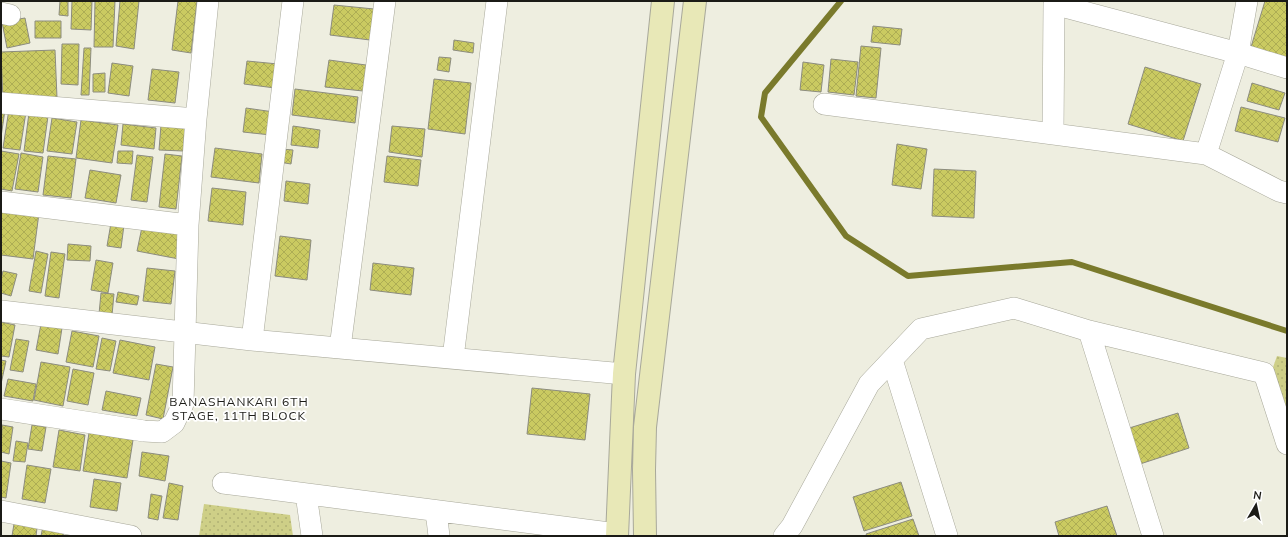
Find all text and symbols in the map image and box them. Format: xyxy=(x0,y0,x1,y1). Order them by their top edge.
district label: BANASHANKARI 6TH STAGE, 11TH BLOCK xyxy=(169,394,309,423)
north arrow xyxy=(1236,485,1276,525)
text: N xyxy=(1252,488,1263,503)

